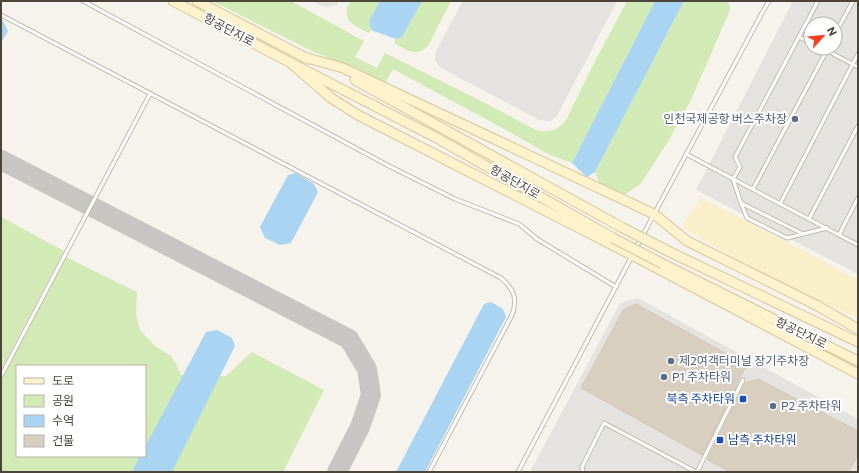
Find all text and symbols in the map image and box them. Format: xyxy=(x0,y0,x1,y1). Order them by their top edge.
street label: 항공단지로 xyxy=(202,10,257,48)
north arrow xyxy=(803,16,843,56)
text: N xyxy=(825,25,840,38)
place label: 인천국제공항 버스주차장 xyxy=(663,111,787,125)
marker: 인천국제공항 버스주차장 xyxy=(790,114,800,124)
street label: 항공단지로 xyxy=(488,161,543,201)
street label: 항공단지로 xyxy=(774,314,829,350)
place label: 제2여객터미널 장기주차장 xyxy=(679,353,809,367)
marker: 제2여객터미널 장기주차장 xyxy=(666,356,676,366)
legend xyxy=(16,365,146,457)
place label: P1 주차타워 xyxy=(672,369,731,383)
marker: P1 주차타워 xyxy=(659,372,669,382)
text: 도로 xyxy=(52,373,74,387)
place label: 북측 주차타워 xyxy=(666,391,735,405)
text: 공원 xyxy=(52,393,74,407)
marker: 북측 주차타워 xyxy=(738,394,748,404)
place label: P2 주차타워 xyxy=(781,398,842,412)
marker: P2 주차타워 xyxy=(768,401,778,411)
text: 수역 xyxy=(52,413,74,427)
place label: 남측 주차타워 xyxy=(728,432,797,446)
text: 건물 xyxy=(52,433,74,447)
marker: 남측 주차타워 xyxy=(715,435,725,445)

